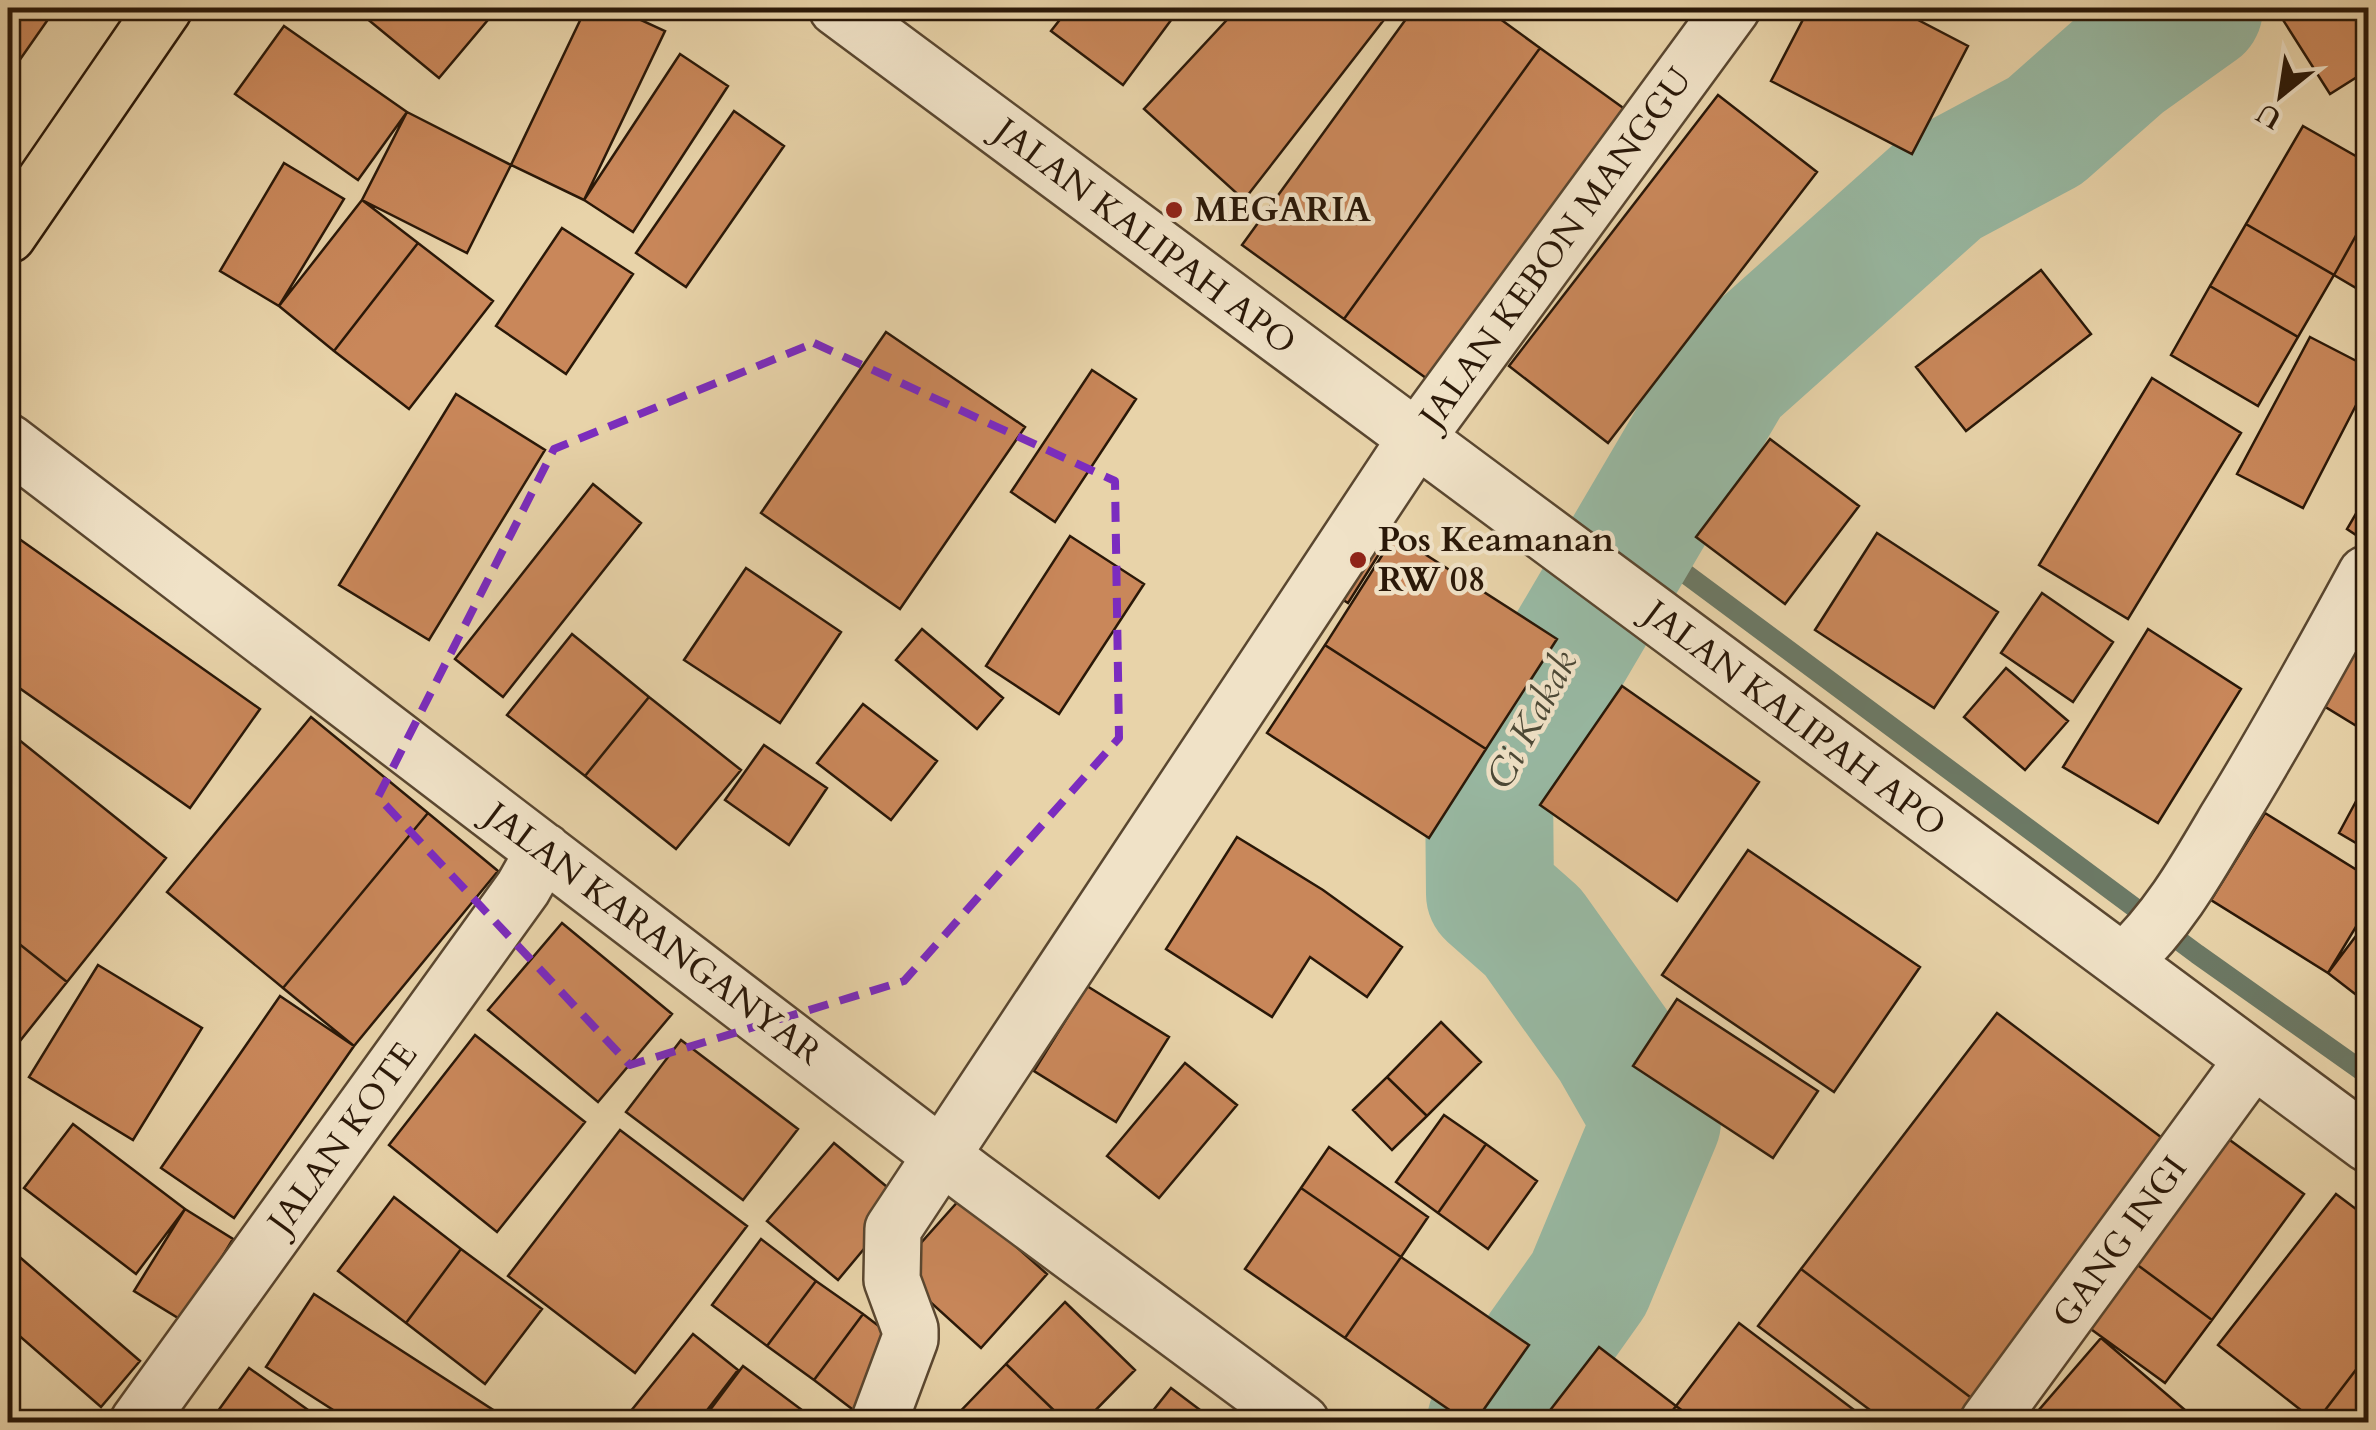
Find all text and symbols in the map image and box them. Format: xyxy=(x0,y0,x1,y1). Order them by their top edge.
north arrow xyxy=(2231,45,2331,145)
street label: JALAN KEBON MANGGU xyxy=(1406,58,1703,442)
text: U xyxy=(2249,94,2288,138)
street label: JALAN KALIPAH APO xyxy=(980,105,1306,366)
place label: MEGARIA xyxy=(1194,186,1371,234)
marker: MEGARIA xyxy=(1163,199,1185,221)
place label: Pos Keamanan RW 08 xyxy=(1378,516,1615,604)
marker: Pos Keamanan RW 08 xyxy=(1347,549,1369,571)
street label: JALAN KALIPAH APO xyxy=(1630,587,1956,848)
water label: Ci Kakak xyxy=(1474,641,1590,798)
street label: JALAN KARANGANYAR xyxy=(471,789,832,1077)
street label: JALAN KOTE xyxy=(254,1033,429,1247)
street label: GANG INGI xyxy=(2042,1147,2198,1337)

